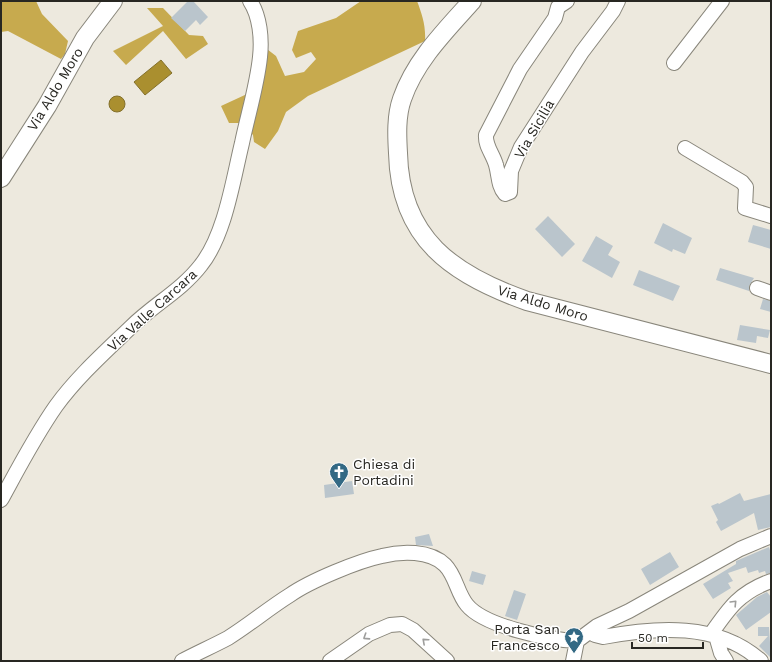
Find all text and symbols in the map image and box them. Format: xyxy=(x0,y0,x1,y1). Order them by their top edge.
street label: Via Aldo Moro xyxy=(24,44,86,134)
street label: Via Sicilia xyxy=(511,97,557,161)
street label: Via Valle Carcara xyxy=(104,266,200,354)
street label: Via Aldo Moro xyxy=(496,282,590,324)
place label: Chiesa di Portadini xyxy=(353,456,415,488)
church icon: Chiesa di Portadini xyxy=(328,461,350,489)
one-way arrow xyxy=(730,600,737,608)
place label: Porta San Francesco xyxy=(490,621,560,653)
scale bar xyxy=(632,624,703,650)
place icon: Porta San Francesco xyxy=(563,626,585,654)
text: 50 m xyxy=(638,631,668,645)
one-way arrow xyxy=(363,632,370,640)
one-way arrow xyxy=(423,639,430,646)

